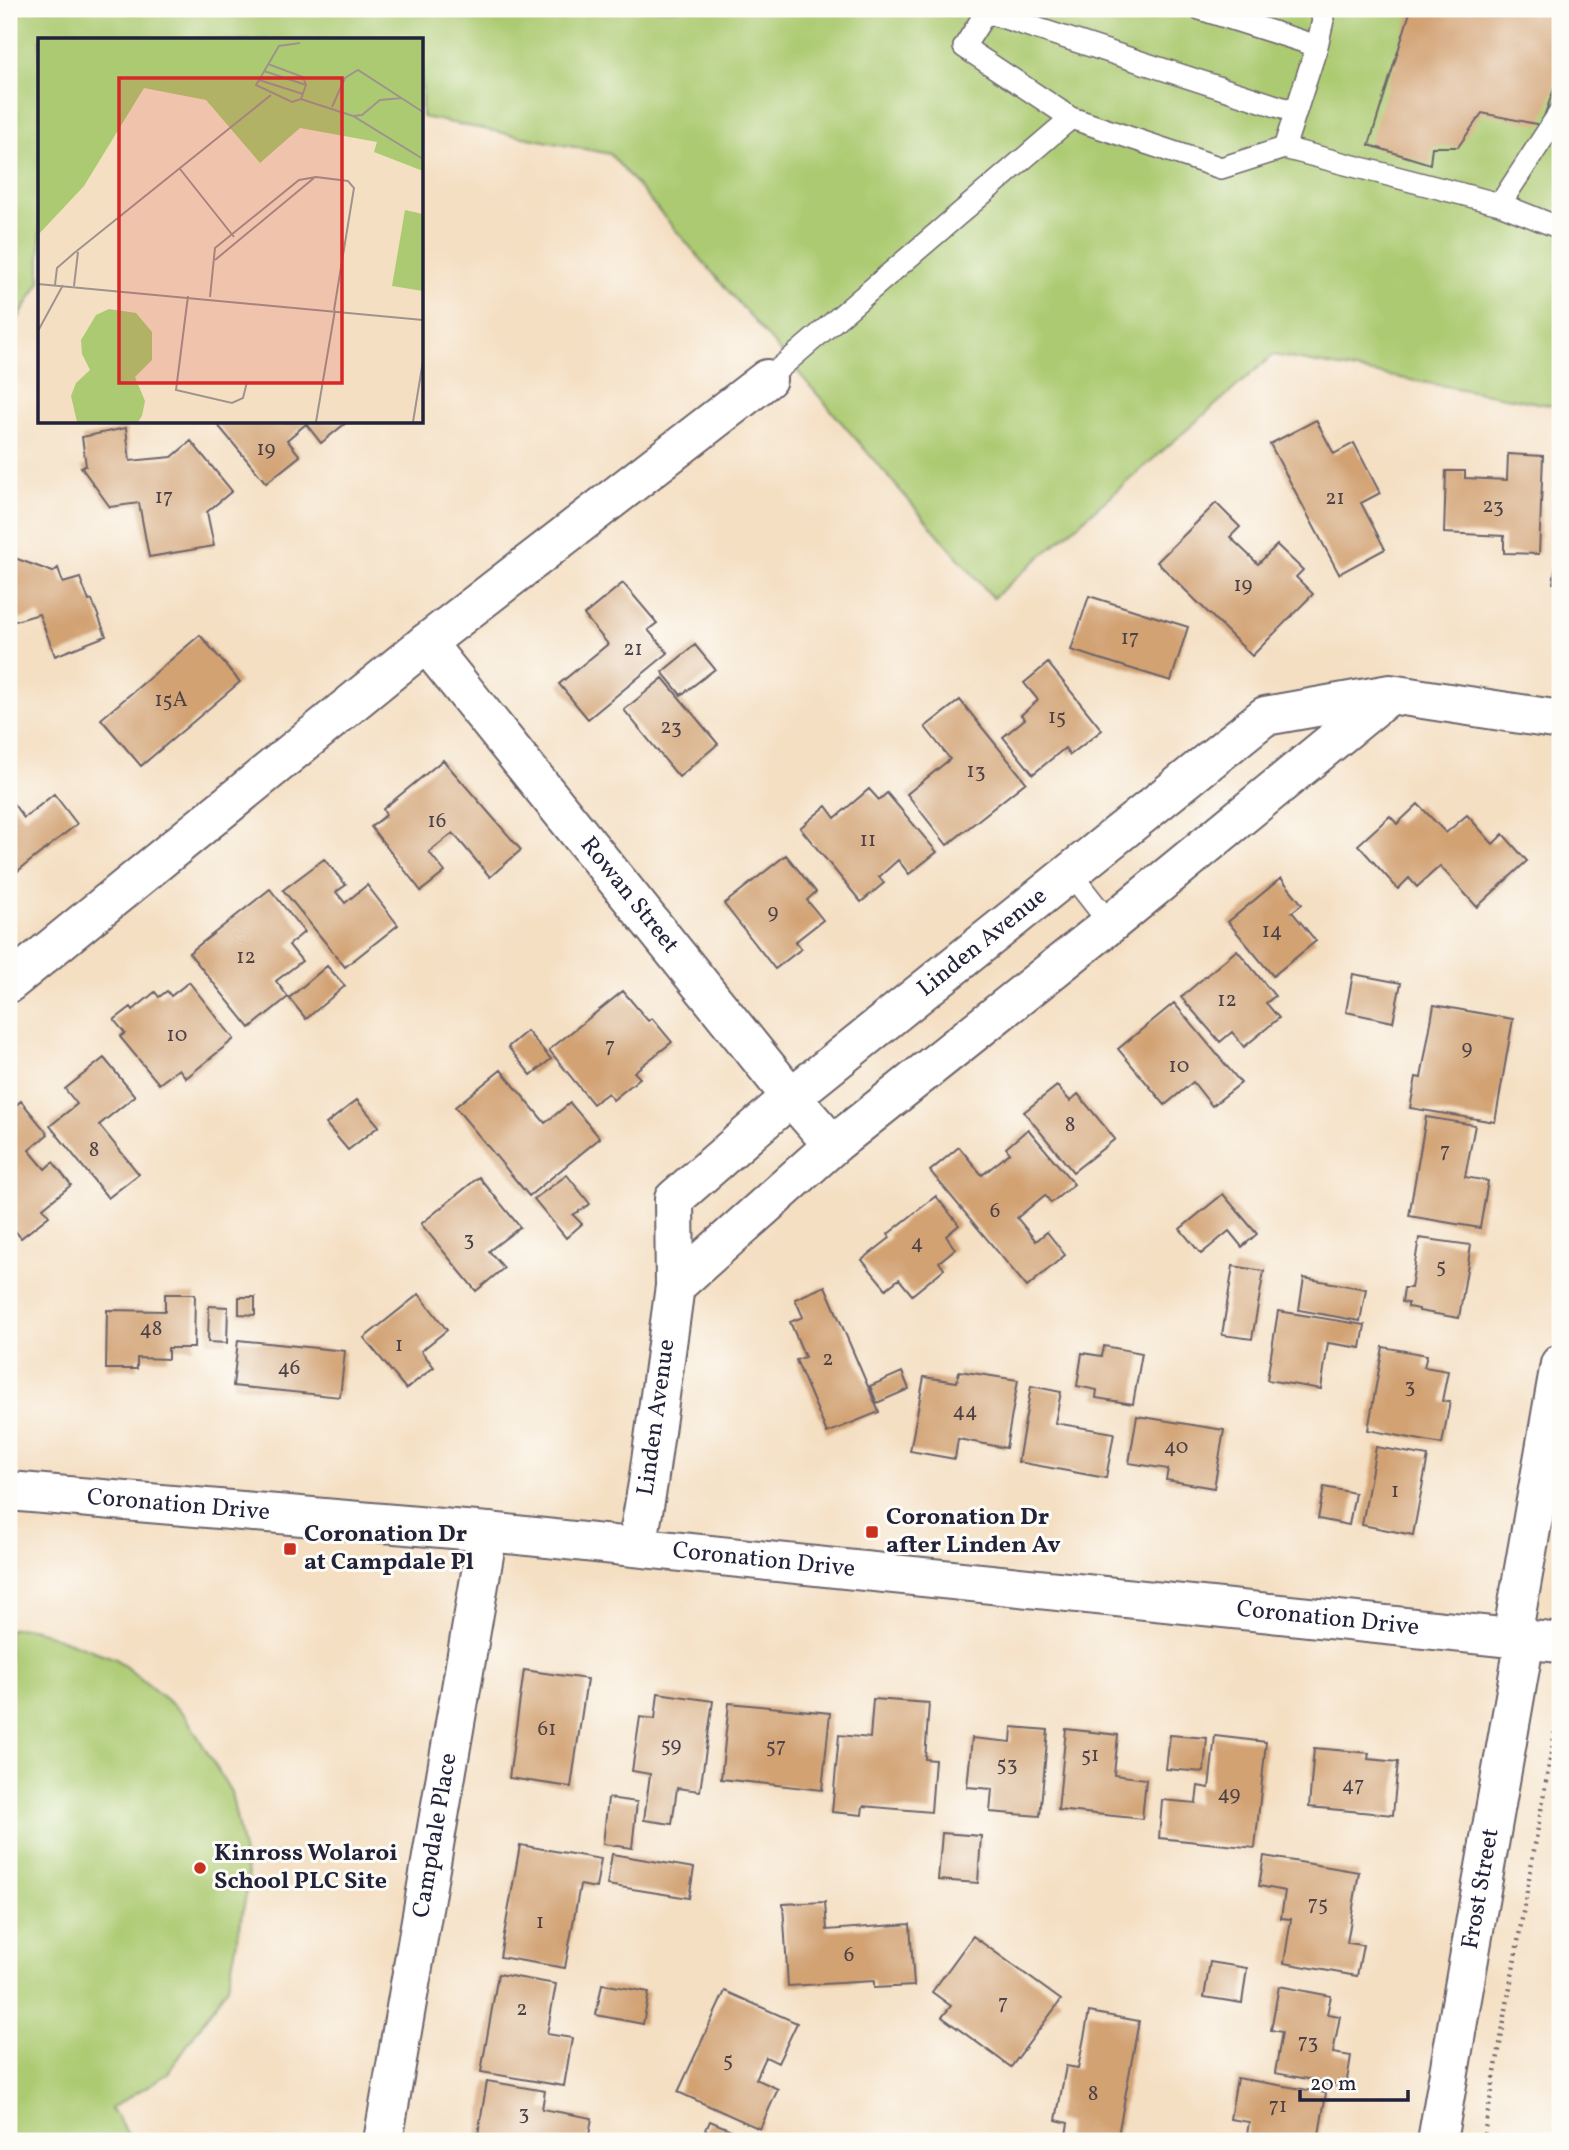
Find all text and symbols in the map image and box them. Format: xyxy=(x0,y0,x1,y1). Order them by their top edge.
inset map xyxy=(38,38,424,424)
house number: 19 xyxy=(256,435,276,464)
house number: 17 xyxy=(155,483,173,512)
house number: 21 xyxy=(1325,484,1345,513)
house number: 23 xyxy=(1482,492,1504,521)
house number: 19 xyxy=(1233,571,1253,600)
house number: 17 xyxy=(1121,624,1139,653)
house number: 21 xyxy=(623,635,643,664)
house number: 15A xyxy=(154,686,188,715)
house number: 15 xyxy=(1048,703,1066,732)
house number: 23 xyxy=(660,713,682,742)
house number: 13 xyxy=(967,757,985,786)
house number: 16 xyxy=(428,807,446,836)
house number: 11 xyxy=(860,826,876,855)
street label: Rowan Street xyxy=(572,830,686,961)
street label: Linden Avenue xyxy=(911,880,1055,1006)
house number: 9 xyxy=(768,898,779,927)
house number: 14 xyxy=(1262,917,1282,946)
house number: 12 xyxy=(236,943,256,972)
house number: 12 xyxy=(1217,986,1237,1015)
house number: 10 xyxy=(167,1021,187,1050)
house number: 7 xyxy=(605,1032,615,1061)
house number: 9 xyxy=(1462,1034,1473,1063)
house number: 10 xyxy=(1169,1052,1189,1081)
house number: 8 xyxy=(1065,1111,1075,1140)
house number: 8 xyxy=(89,1136,99,1165)
house number: 7 xyxy=(1440,1137,1450,1166)
house number: 6 xyxy=(990,1197,1000,1226)
house number: 3 xyxy=(464,1225,474,1254)
house number: 4 xyxy=(911,1229,923,1258)
house number: 5 xyxy=(1436,1252,1446,1281)
house number: 48 xyxy=(140,1315,162,1344)
house number: 1 xyxy=(395,1331,403,1360)
street label: Linden Avenue xyxy=(629,1337,685,1498)
house number: 2 xyxy=(822,1345,834,1374)
house number: 46 xyxy=(278,1354,300,1383)
house number: 3 xyxy=(1405,1372,1415,1401)
house number: 44 xyxy=(952,1397,978,1426)
house number: 40 xyxy=(1164,1433,1188,1462)
house number: 1 xyxy=(1391,1477,1399,1506)
street label: Coronation Drive xyxy=(86,1481,271,1530)
place label: Coronation Dr after Linden Av xyxy=(886,1501,1061,1563)
place label: Coronation Dr at Campdale Pl xyxy=(304,1518,474,1580)
marker: Coronation Dr after Linden Av xyxy=(864,1524,880,1540)
street label: Coronation Drive xyxy=(671,1534,857,1587)
marker: Coronation Dr at Campdale Pl xyxy=(282,1541,298,1557)
street label: Coronation Drive xyxy=(1235,1593,1421,1645)
house number: 61 xyxy=(538,1715,556,1744)
house number: 59 xyxy=(661,1731,681,1760)
house number: 57 xyxy=(766,1732,786,1761)
house number: 51 xyxy=(1081,1741,1099,1770)
street label: Campdale Place xyxy=(405,1750,467,1921)
house number: 53 xyxy=(997,1750,1017,1779)
house number: 47 xyxy=(1342,1771,1364,1800)
house number: 49 xyxy=(1218,1780,1241,1809)
street label: Frost Street xyxy=(1454,1826,1508,1952)
place label: Kinross Wolaroi School PLC Site xyxy=(214,1837,398,1899)
marker: Kinross Wolaroi School PLC Site xyxy=(192,1860,208,1876)
house number: 75 xyxy=(1308,1890,1328,1919)
house number: 1 xyxy=(536,1908,544,1937)
house number: 6 xyxy=(844,1941,854,1970)
house number: 7 xyxy=(998,1989,1008,2018)
house number: 2 xyxy=(516,1995,528,2024)
house number: 73 xyxy=(1298,2028,1318,2057)
house number: 5 xyxy=(723,2046,733,2075)
scale bar xyxy=(1300,2059,1408,2103)
text: 20 m xyxy=(1310,2070,1356,2099)
house number: 8 xyxy=(1088,2080,1098,2109)
house number: 71 xyxy=(1269,2092,1287,2121)
house number: 3 xyxy=(519,2099,529,2128)

